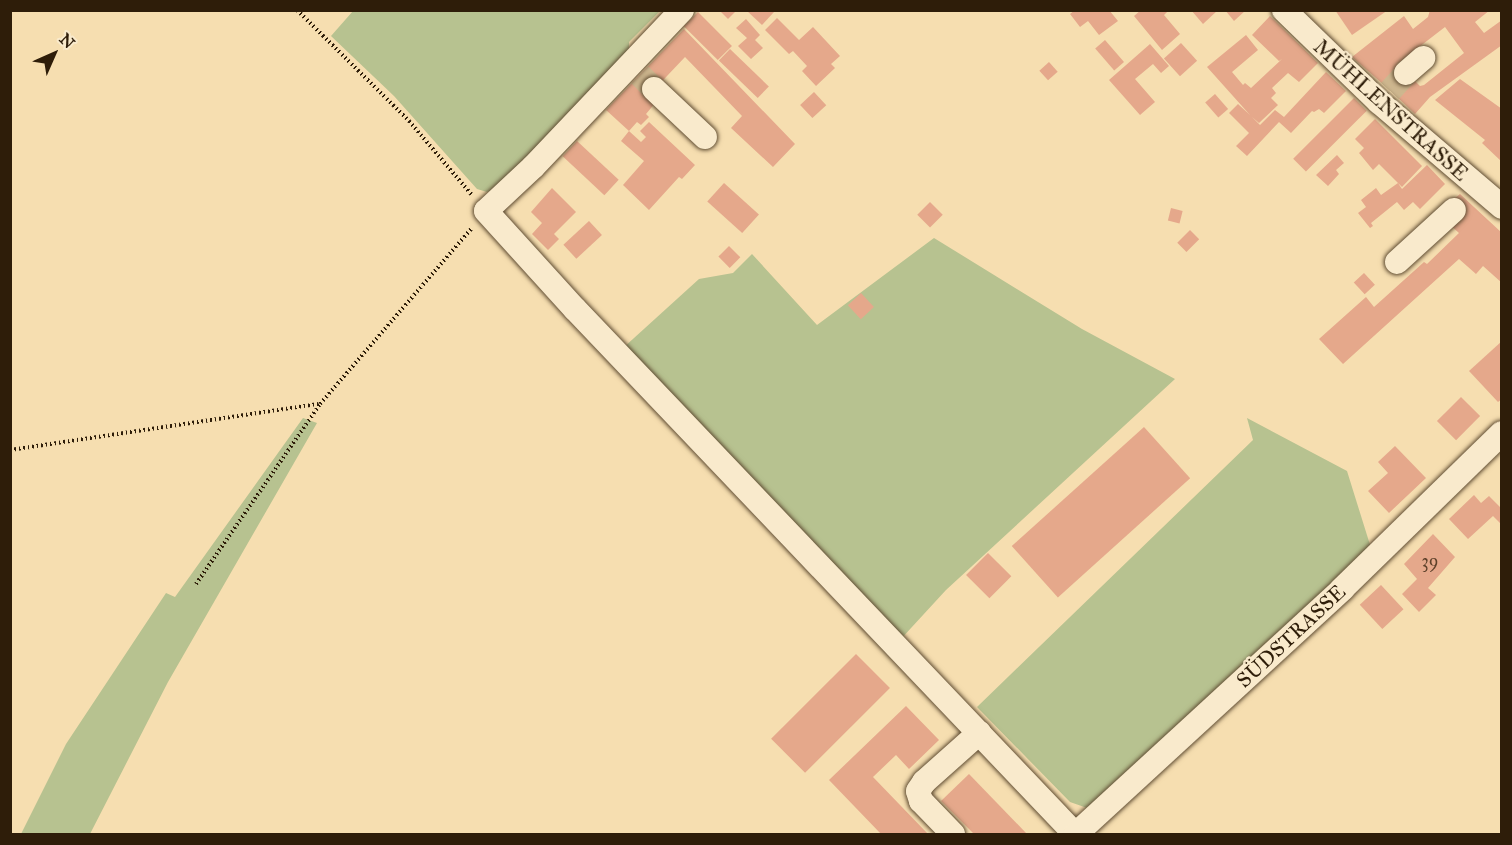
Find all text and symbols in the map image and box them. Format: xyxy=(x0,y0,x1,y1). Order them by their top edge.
north arrow xyxy=(24,24,84,84)
text: N xyxy=(56,29,79,52)
street label: MÜHLENSTRASSE xyxy=(1309,34,1473,186)
house number: 39 xyxy=(1422,550,1438,572)
street label: SÜDSTRASSE xyxy=(1231,579,1351,693)

